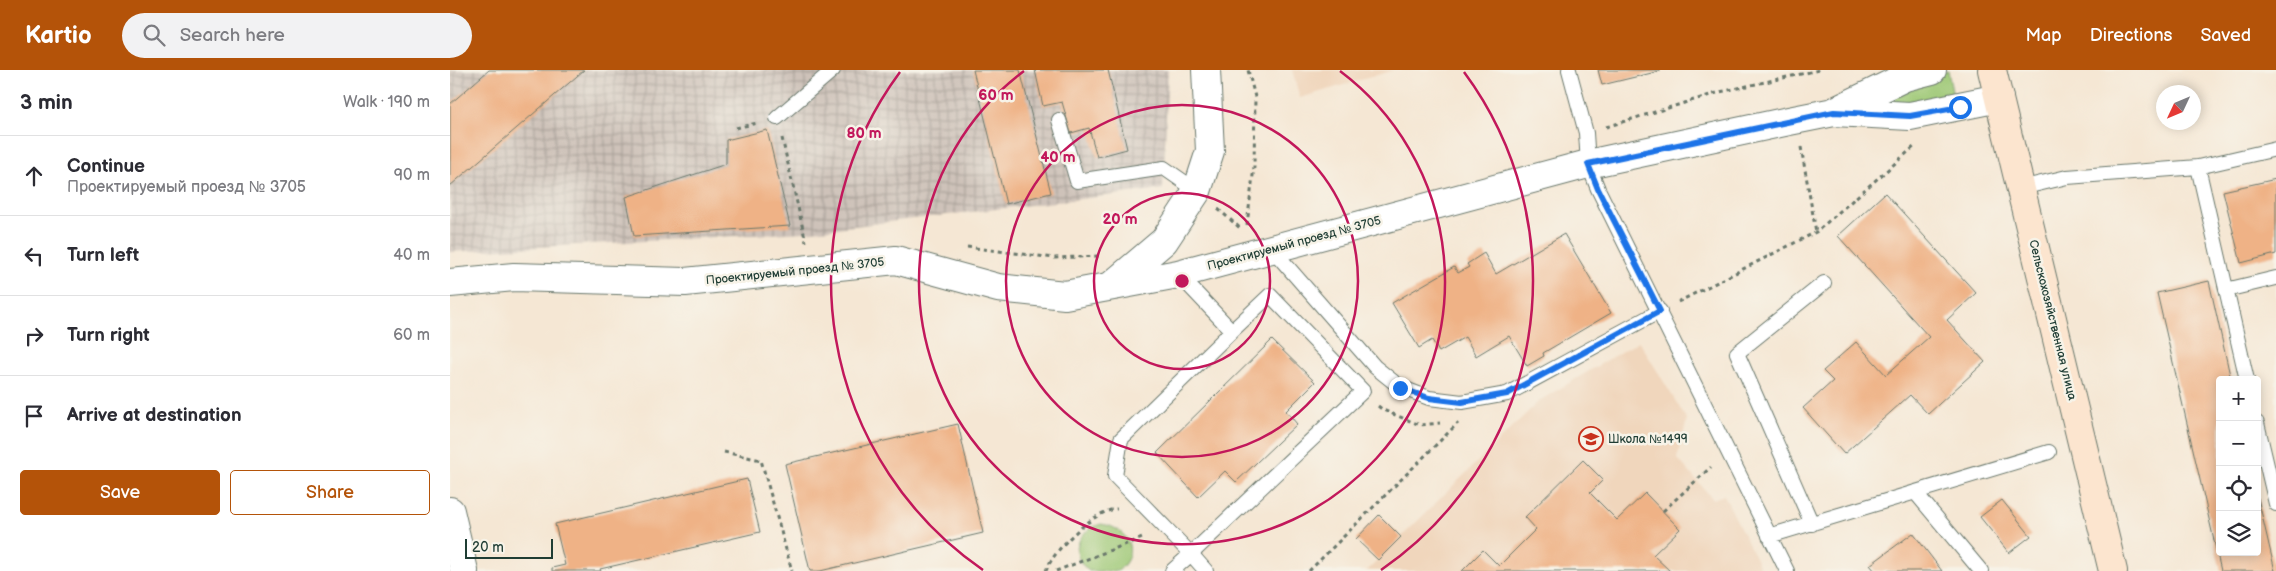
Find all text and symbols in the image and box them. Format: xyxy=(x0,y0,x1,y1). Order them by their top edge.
search box xyxy=(122,13,472,58)
text: Kartio xyxy=(25,21,92,50)
icon: search xyxy=(140,21,168,49)
text: Search here xyxy=(180,24,285,47)
text: Map xyxy=(2026,25,2062,46)
text: Directions xyxy=(2090,25,2172,46)
text: Saved xyxy=(2200,25,2251,46)
north arrow xyxy=(2156,85,2201,130)
text: 60 m xyxy=(978,86,1014,105)
text: 3 min xyxy=(20,90,73,115)
text: Walk · 190 m xyxy=(343,93,430,112)
route start xyxy=(1949,96,1972,119)
text: 80 m xyxy=(846,124,882,143)
text: 40 m xyxy=(1040,148,1076,167)
text: Continue xyxy=(67,155,145,178)
icon: ahead xyxy=(20,162,48,190)
text: 90 m xyxy=(394,166,430,185)
text: Проектируемый проезд № 3705 xyxy=(67,178,306,197)
text: 20 m xyxy=(1103,210,1138,229)
street label: Проектируемый проезд № 3705 xyxy=(1206,213,1383,274)
street label: Сельскохозяйственная улица xyxy=(2025,238,2080,402)
icon: left xyxy=(20,242,48,270)
text: Turn left xyxy=(67,244,139,267)
text: 40 m xyxy=(393,246,430,265)
street label: Проектируемый проезд № 3705 xyxy=(705,255,885,288)
centre of rings xyxy=(1173,272,1191,290)
icon: right xyxy=(20,322,48,350)
text: Turn right xyxy=(67,324,150,347)
text: 60 m xyxy=(393,326,430,345)
map controls xyxy=(2216,376,2261,556)
button: + xyxy=(2216,376,2261,421)
route end xyxy=(1389,377,1412,400)
icon: arrive xyxy=(20,402,48,430)
text: Arrive at destination xyxy=(67,404,242,427)
button: − xyxy=(2216,421,2261,466)
school or university icon: Школа №1499 xyxy=(1578,426,1604,452)
place label: Школа №1499 xyxy=(1608,432,1688,447)
button: locate xyxy=(2216,466,2261,511)
button: Save xyxy=(20,470,220,515)
button: Share xyxy=(230,470,430,515)
button: layers xyxy=(2216,511,2261,556)
scale bar xyxy=(465,536,552,559)
text: 20 m xyxy=(472,539,504,556)

